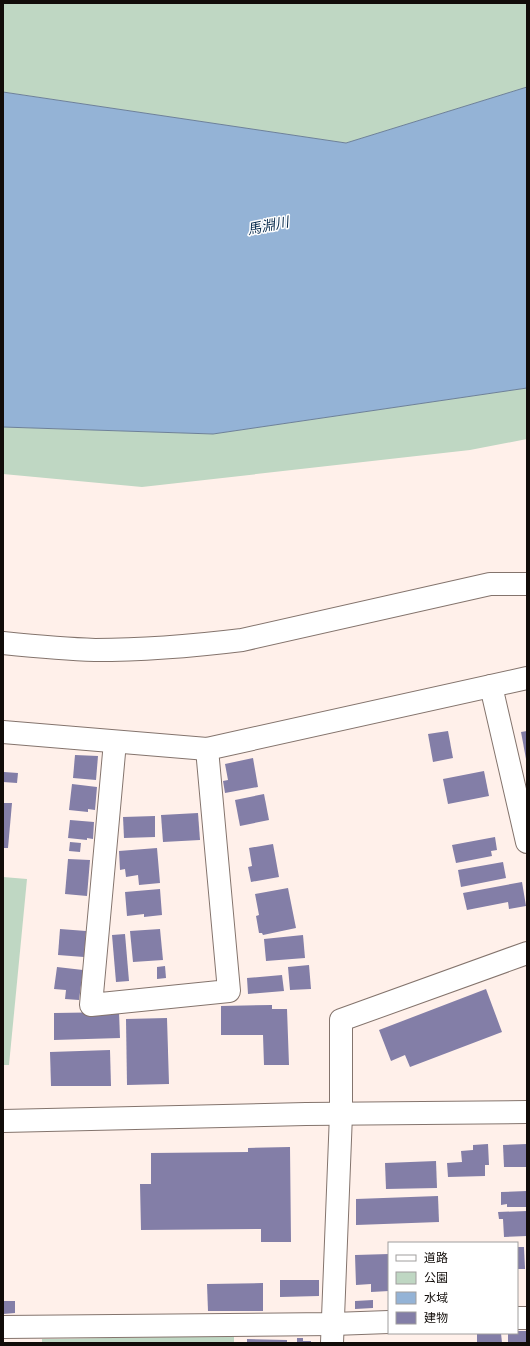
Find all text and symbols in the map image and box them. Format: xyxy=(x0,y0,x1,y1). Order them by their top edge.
water label: 馬淵川 xyxy=(246,213,292,238)
legend xyxy=(388,1242,518,1334)
text: 道路 xyxy=(424,1251,448,1265)
text: 公園 xyxy=(424,1271,448,1285)
text: 水域 xyxy=(424,1291,448,1305)
text: 建物 xyxy=(424,1311,448,1325)

